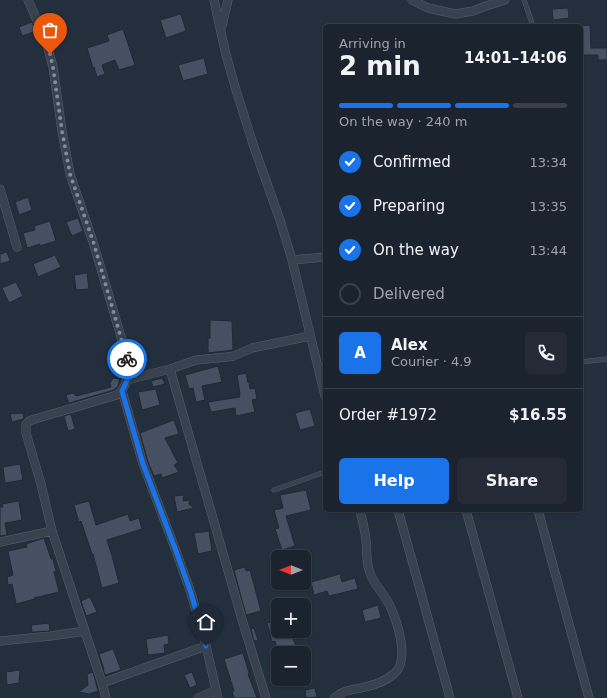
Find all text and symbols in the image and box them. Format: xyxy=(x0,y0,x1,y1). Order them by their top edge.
pin xyxy=(33,13,67,54)
icon: bag xyxy=(39,19,61,41)
text: Arriving in xyxy=(339,36,406,51)
text: 14:01–14:06 xyxy=(464,49,567,67)
text: 2 min xyxy=(339,51,421,81)
text: On the way · 240 m xyxy=(339,114,467,129)
icon: check xyxy=(339,151,361,173)
text: Confirmed xyxy=(373,153,451,171)
text: 13:34 xyxy=(530,155,567,170)
icon: check xyxy=(339,195,361,217)
text: Preparing xyxy=(373,197,445,215)
text: 13:35 xyxy=(530,199,567,214)
icon: check xyxy=(339,239,361,261)
text: On the way xyxy=(373,241,459,259)
text: 13:44 xyxy=(530,243,567,258)
text: Delivered xyxy=(373,285,445,303)
button: phone xyxy=(525,332,567,374)
text: Alex xyxy=(391,336,428,354)
courier xyxy=(107,339,147,379)
text: A xyxy=(354,344,366,362)
icon: bike xyxy=(116,348,138,370)
text: Courier · 4.9 xyxy=(391,354,472,369)
text: Order #1972 xyxy=(339,406,437,424)
text: $16.55 xyxy=(509,406,567,424)
button: Help xyxy=(339,458,449,504)
button: Share xyxy=(457,458,567,504)
north arrow xyxy=(271,550,311,590)
map controls xyxy=(271,550,311,686)
button: + xyxy=(271,598,311,638)
pin xyxy=(189,605,223,646)
icon: home xyxy=(195,611,217,633)
button: − xyxy=(271,646,311,686)

